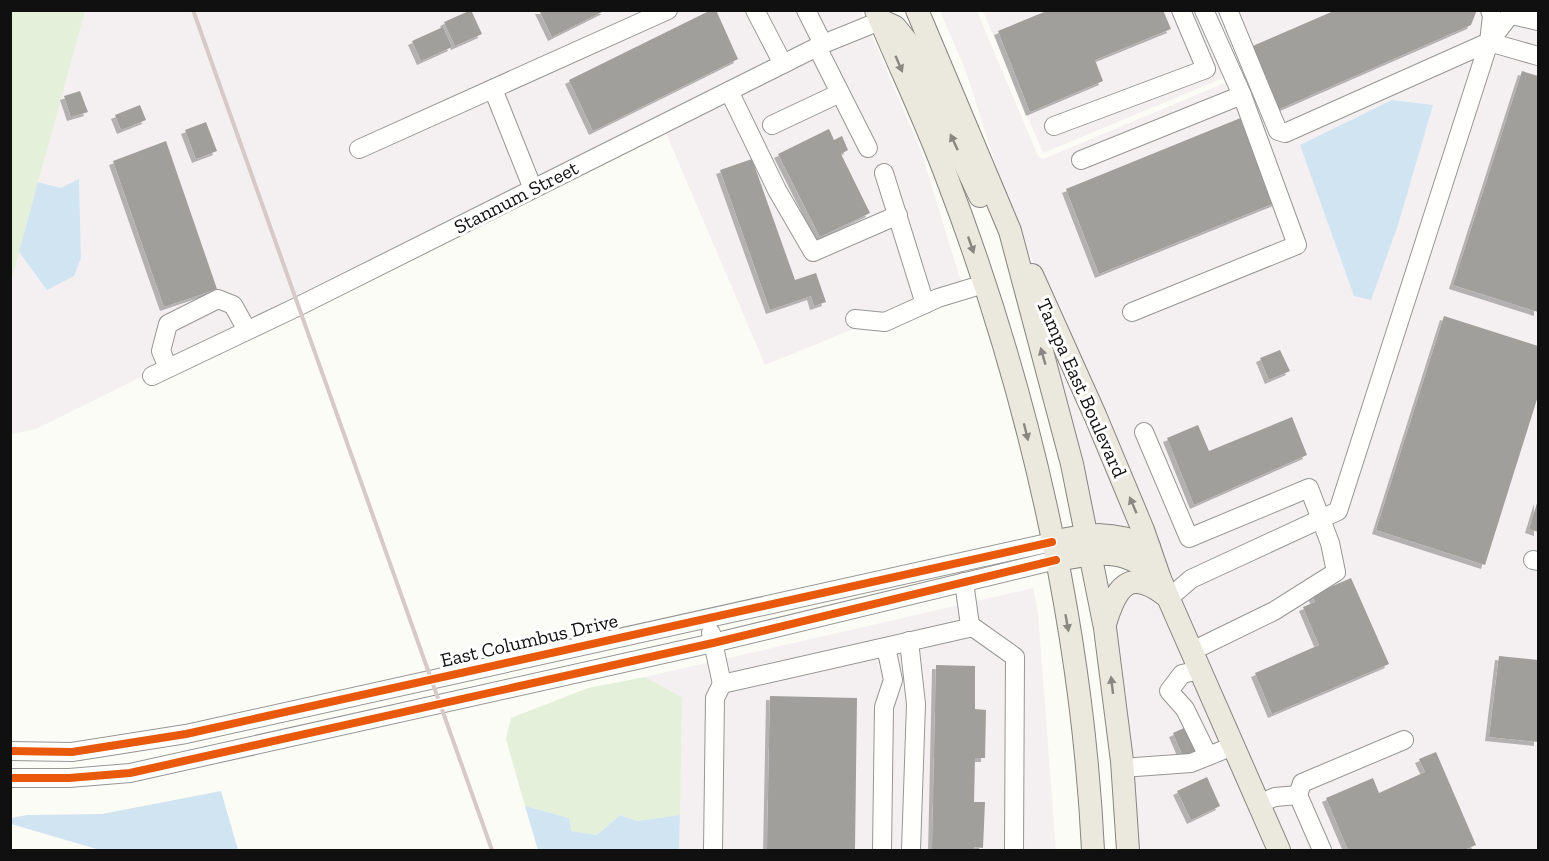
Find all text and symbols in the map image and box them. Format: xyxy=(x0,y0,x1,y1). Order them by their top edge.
one-way arrow xyxy=(894,56,904,74)
one-way arrow xyxy=(949,133,958,150)
street label: Stannum Street xyxy=(450,155,583,239)
one-way arrow xyxy=(967,236,977,254)
street label: Tampa East Boulevard xyxy=(1032,295,1132,481)
one-way arrow xyxy=(1038,347,1047,365)
one-way arrow xyxy=(1022,423,1032,441)
one-way arrow xyxy=(1128,495,1138,513)
street label: East Columbus Drive xyxy=(438,608,620,672)
one-way arrow xyxy=(1063,613,1072,632)
one-way arrow xyxy=(1107,676,1117,695)

